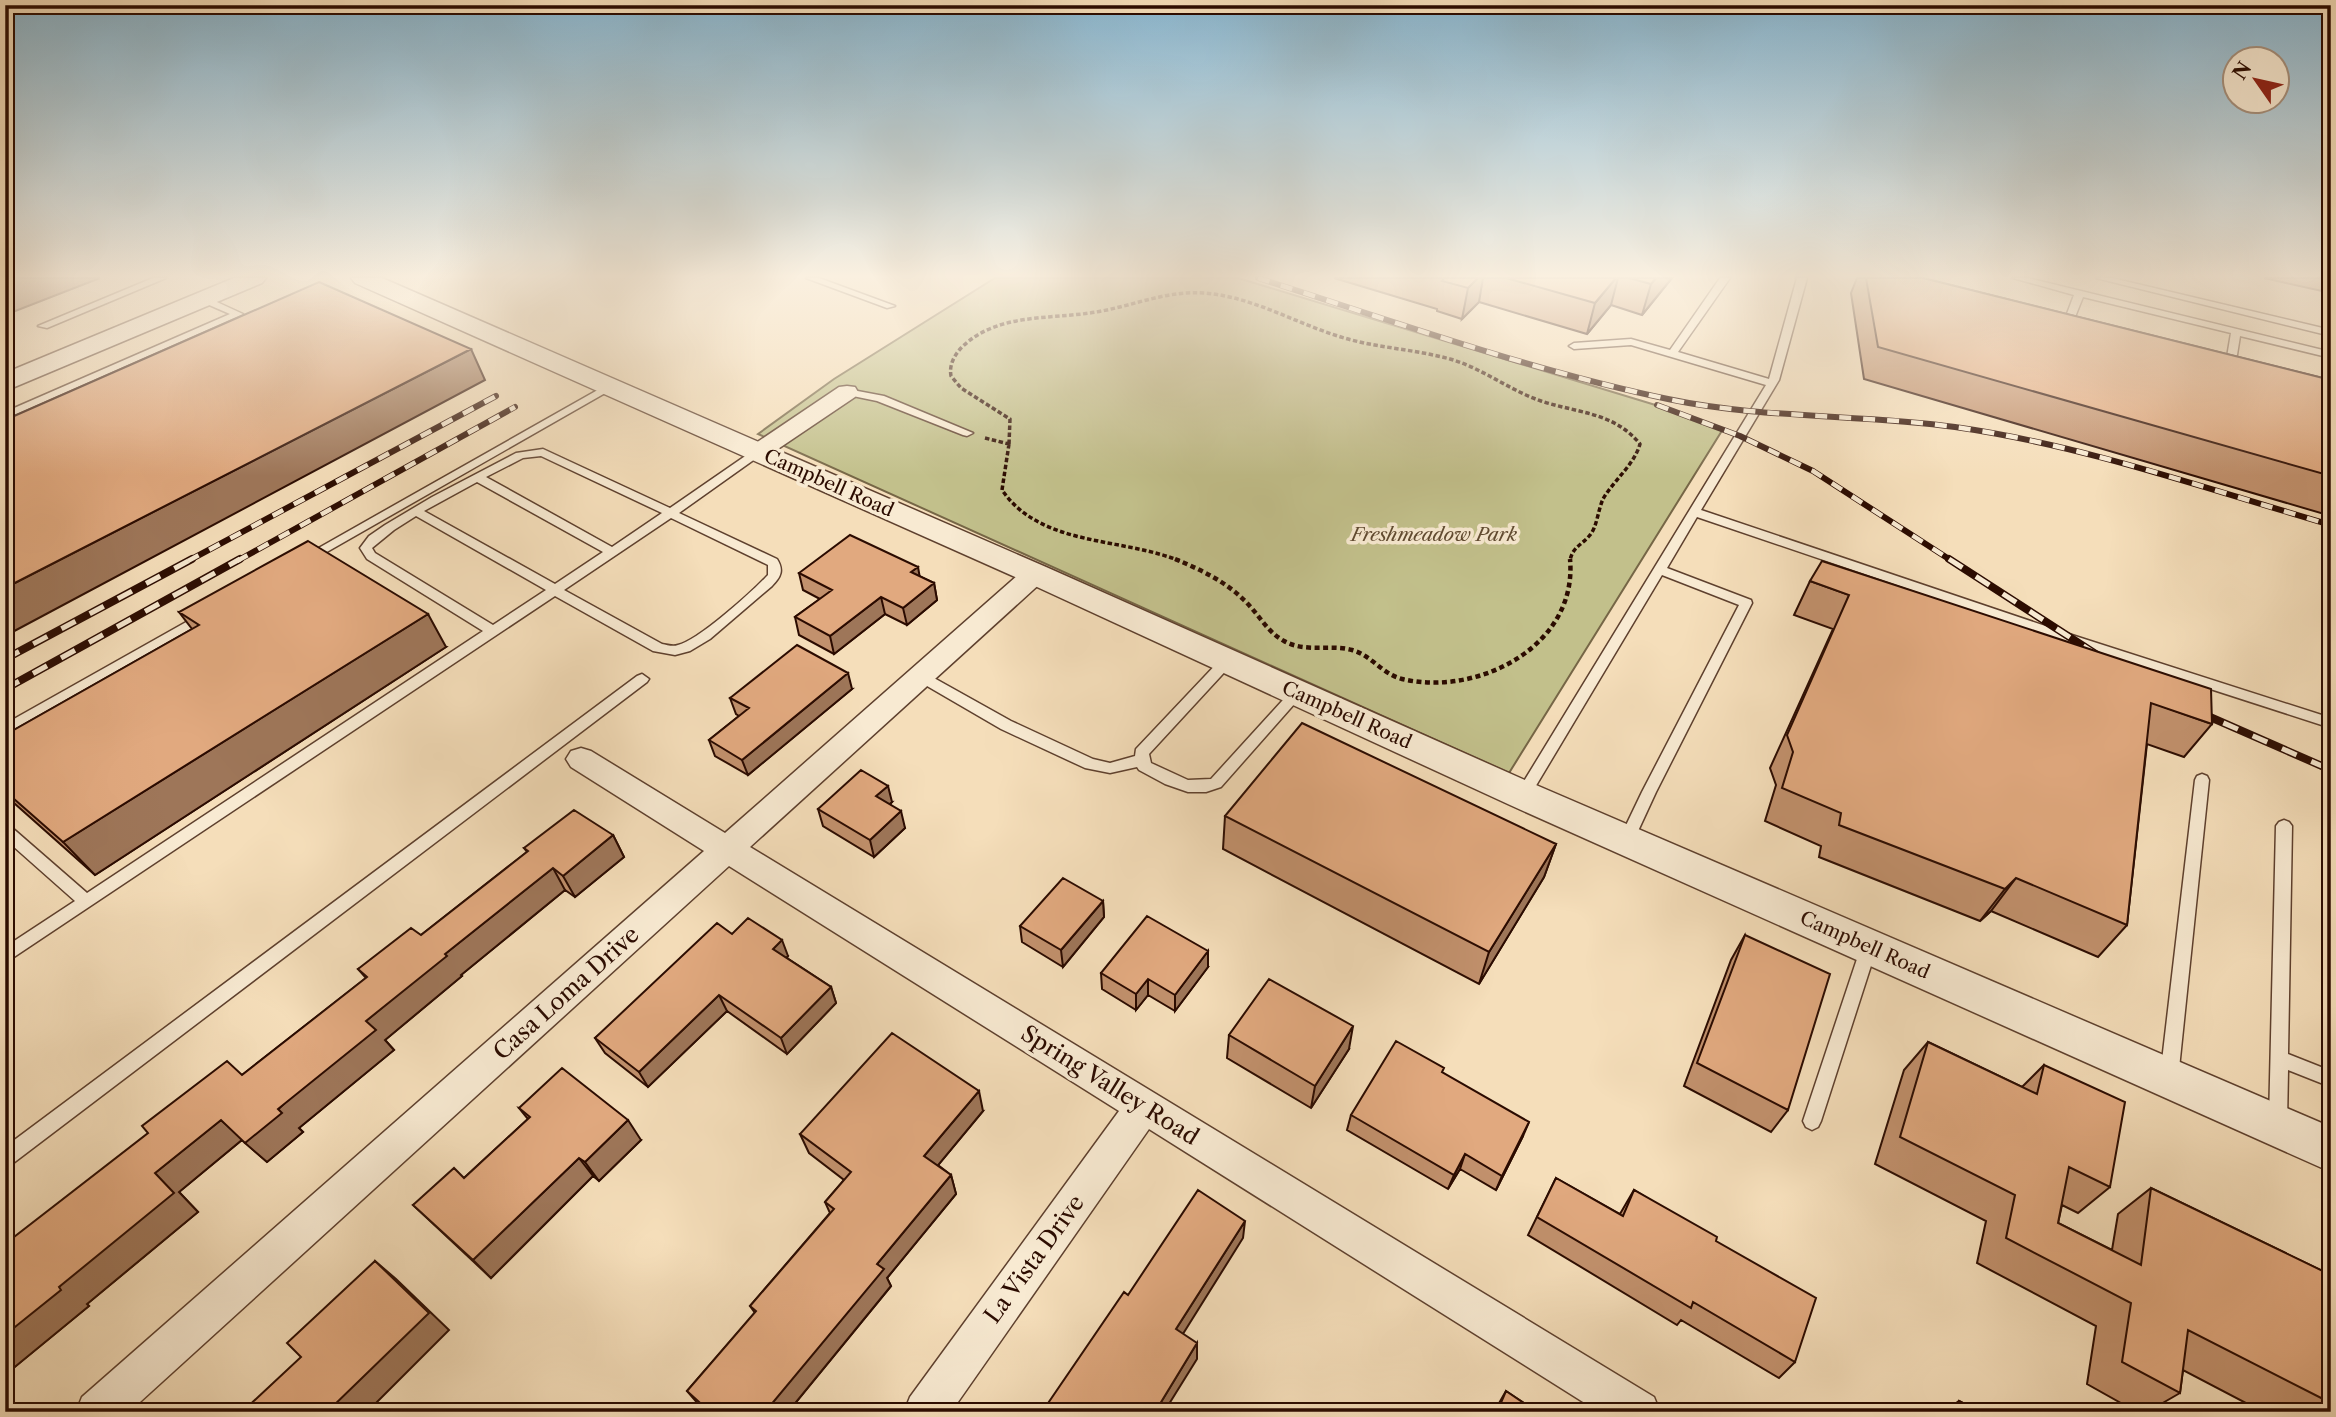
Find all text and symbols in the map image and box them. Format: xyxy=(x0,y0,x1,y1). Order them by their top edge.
north arrow xyxy=(2220,46,2290,116)
text: N xyxy=(2228,57,2256,84)
street label: Campbell Road xyxy=(761,444,898,522)
park label: Freshmeadow Park xyxy=(1349,523,1517,546)
street label: Campbell Road xyxy=(1279,676,1416,754)
street label: Campbell Road xyxy=(1797,906,1934,984)
street label: Casa Loma Drive xyxy=(487,920,645,1066)
street label: Spring Valley Road xyxy=(1016,1019,1204,1151)
street label: La Vista Drive xyxy=(978,1189,1090,1329)

